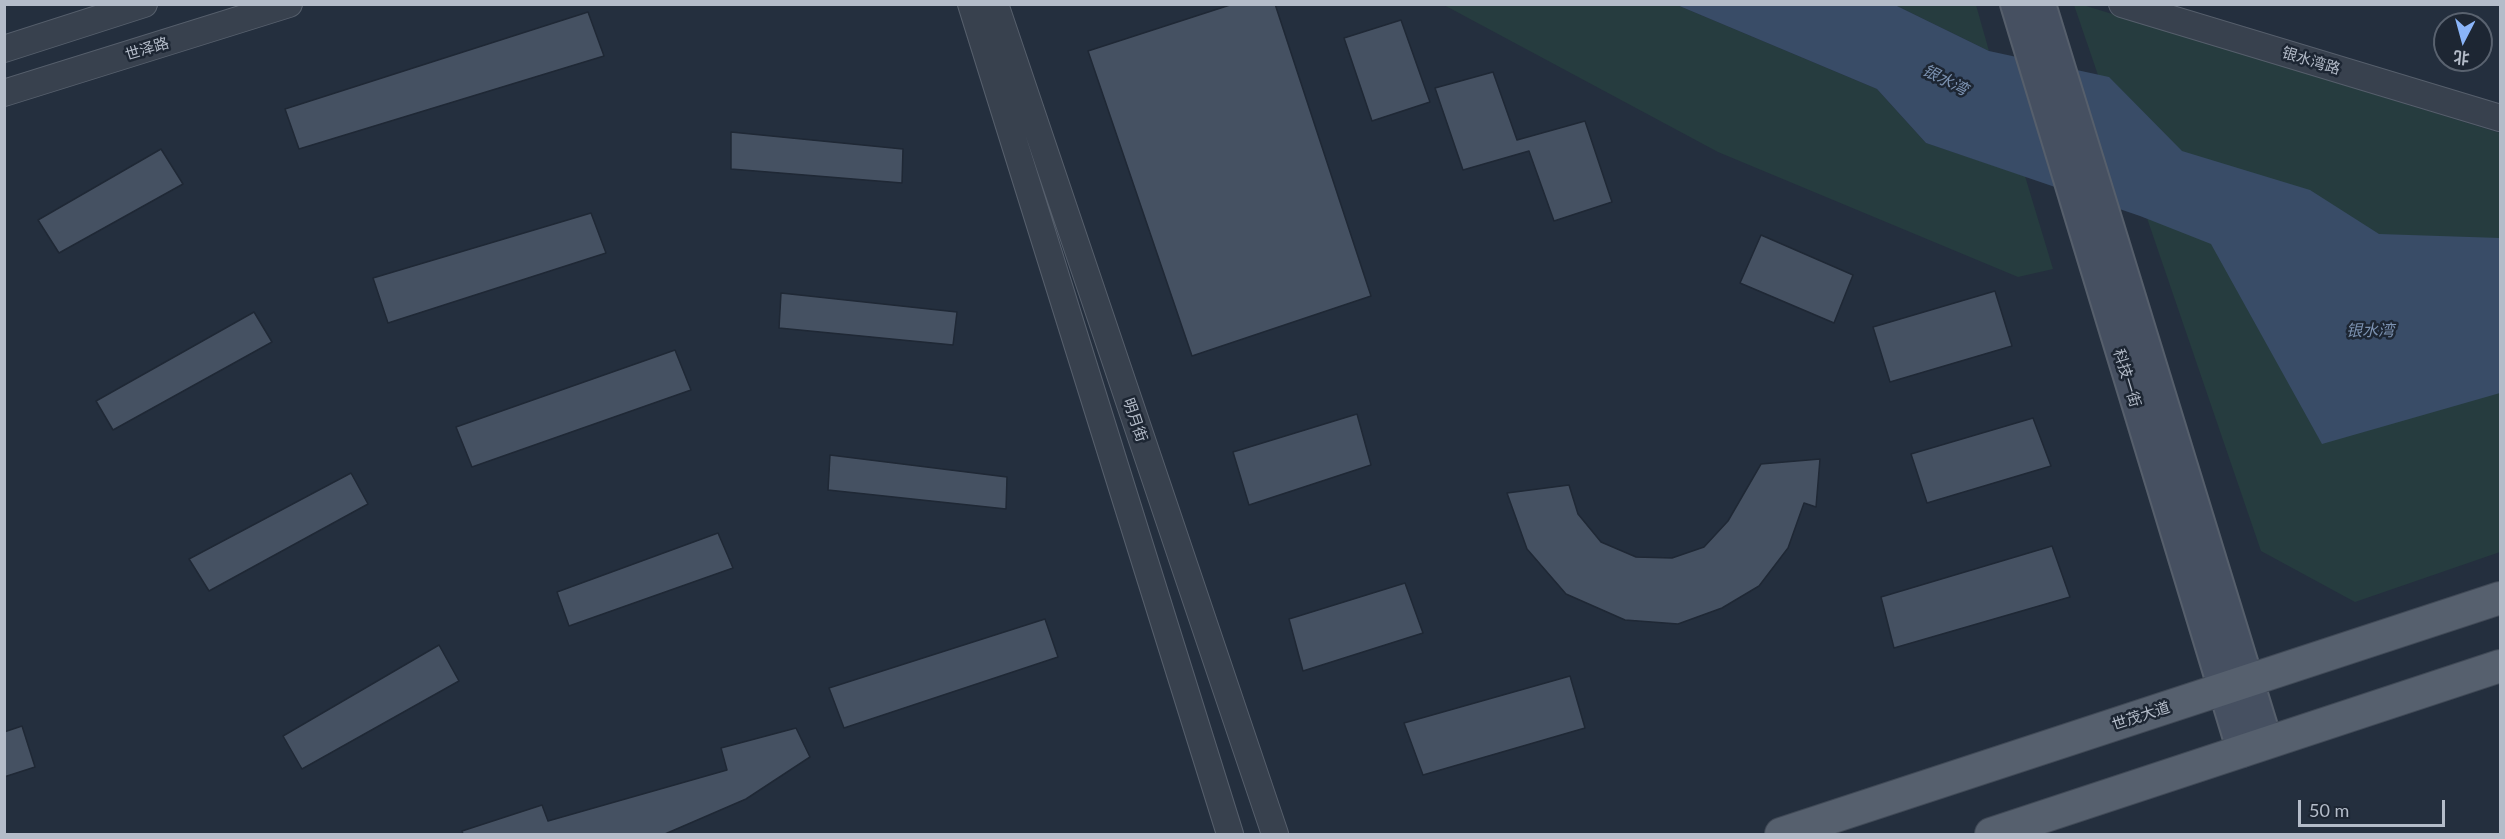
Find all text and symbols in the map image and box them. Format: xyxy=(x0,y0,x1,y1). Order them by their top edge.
north arrow xyxy=(2433,12,2493,72)
street label: 世泽路 xyxy=(123,34,171,64)
street label: 银水湾路 xyxy=(2280,44,2342,78)
text: 北 xyxy=(2452,48,2470,69)
water label: 银水湾 xyxy=(1919,61,1971,99)
water label: 银水湾 xyxy=(2346,321,2394,341)
street label: 科技一街 xyxy=(2110,347,2144,409)
street label: 明月街 xyxy=(1119,396,1151,444)
street label: 世茂大道 xyxy=(2110,698,2172,734)
scale bar xyxy=(2301,788,2448,826)
text: 50 m xyxy=(2309,799,2349,821)

